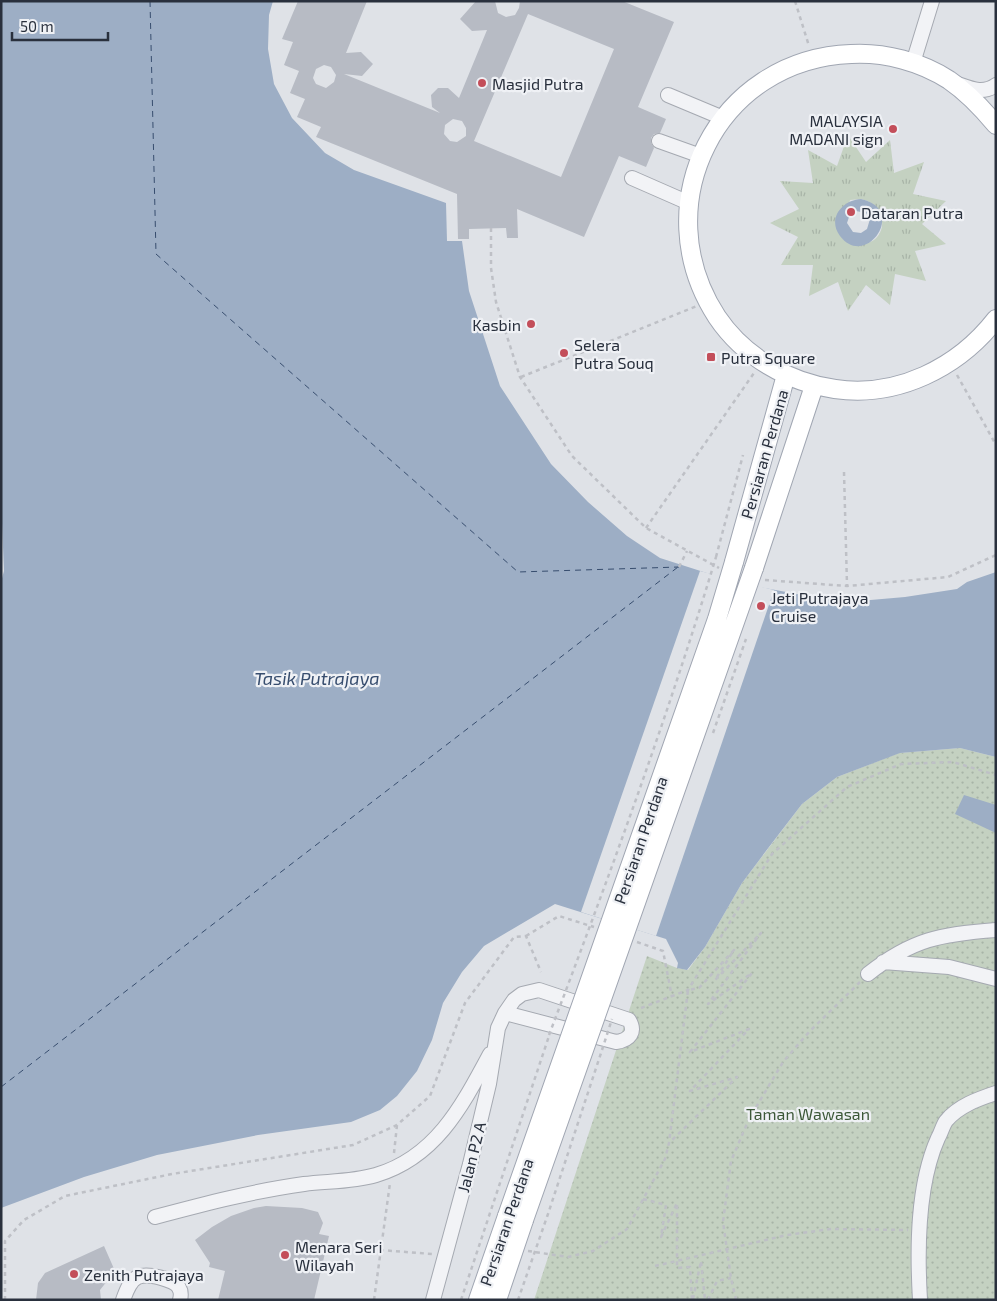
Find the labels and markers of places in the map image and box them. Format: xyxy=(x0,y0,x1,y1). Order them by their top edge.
place label: Masjid Putra xyxy=(492,74,584,94)
marker: Masjid Putra xyxy=(476,77,488,89)
place label: MALAYSIA MADANI sign xyxy=(789,111,883,148)
marker: MALAYSIA MADANI sign xyxy=(887,123,899,135)
place label: Dataran Putra xyxy=(861,203,963,222)
marker: Dataran Putra xyxy=(845,206,857,218)
place label: Kasbin xyxy=(472,315,521,334)
marker: Kasbin xyxy=(525,318,537,330)
place label: Selera Putra Souq xyxy=(574,335,654,372)
marker: Selera Putra Souq xyxy=(558,347,570,359)
place label: Putra Square xyxy=(721,348,815,367)
marker: Putra Square xyxy=(705,351,717,363)
place label: Jeti Putrajaya Cruise xyxy=(771,588,868,625)
marker: Jeti Putrajaya Cruise xyxy=(755,600,767,612)
place label: Menara Seri Wilayah xyxy=(295,1237,382,1274)
marker: Menara Seri Wilayah xyxy=(279,1249,291,1261)
place label: Zenith Putrajaya xyxy=(84,1265,204,1285)
marker: Zenith Putrajaya xyxy=(68,1268,80,1280)

